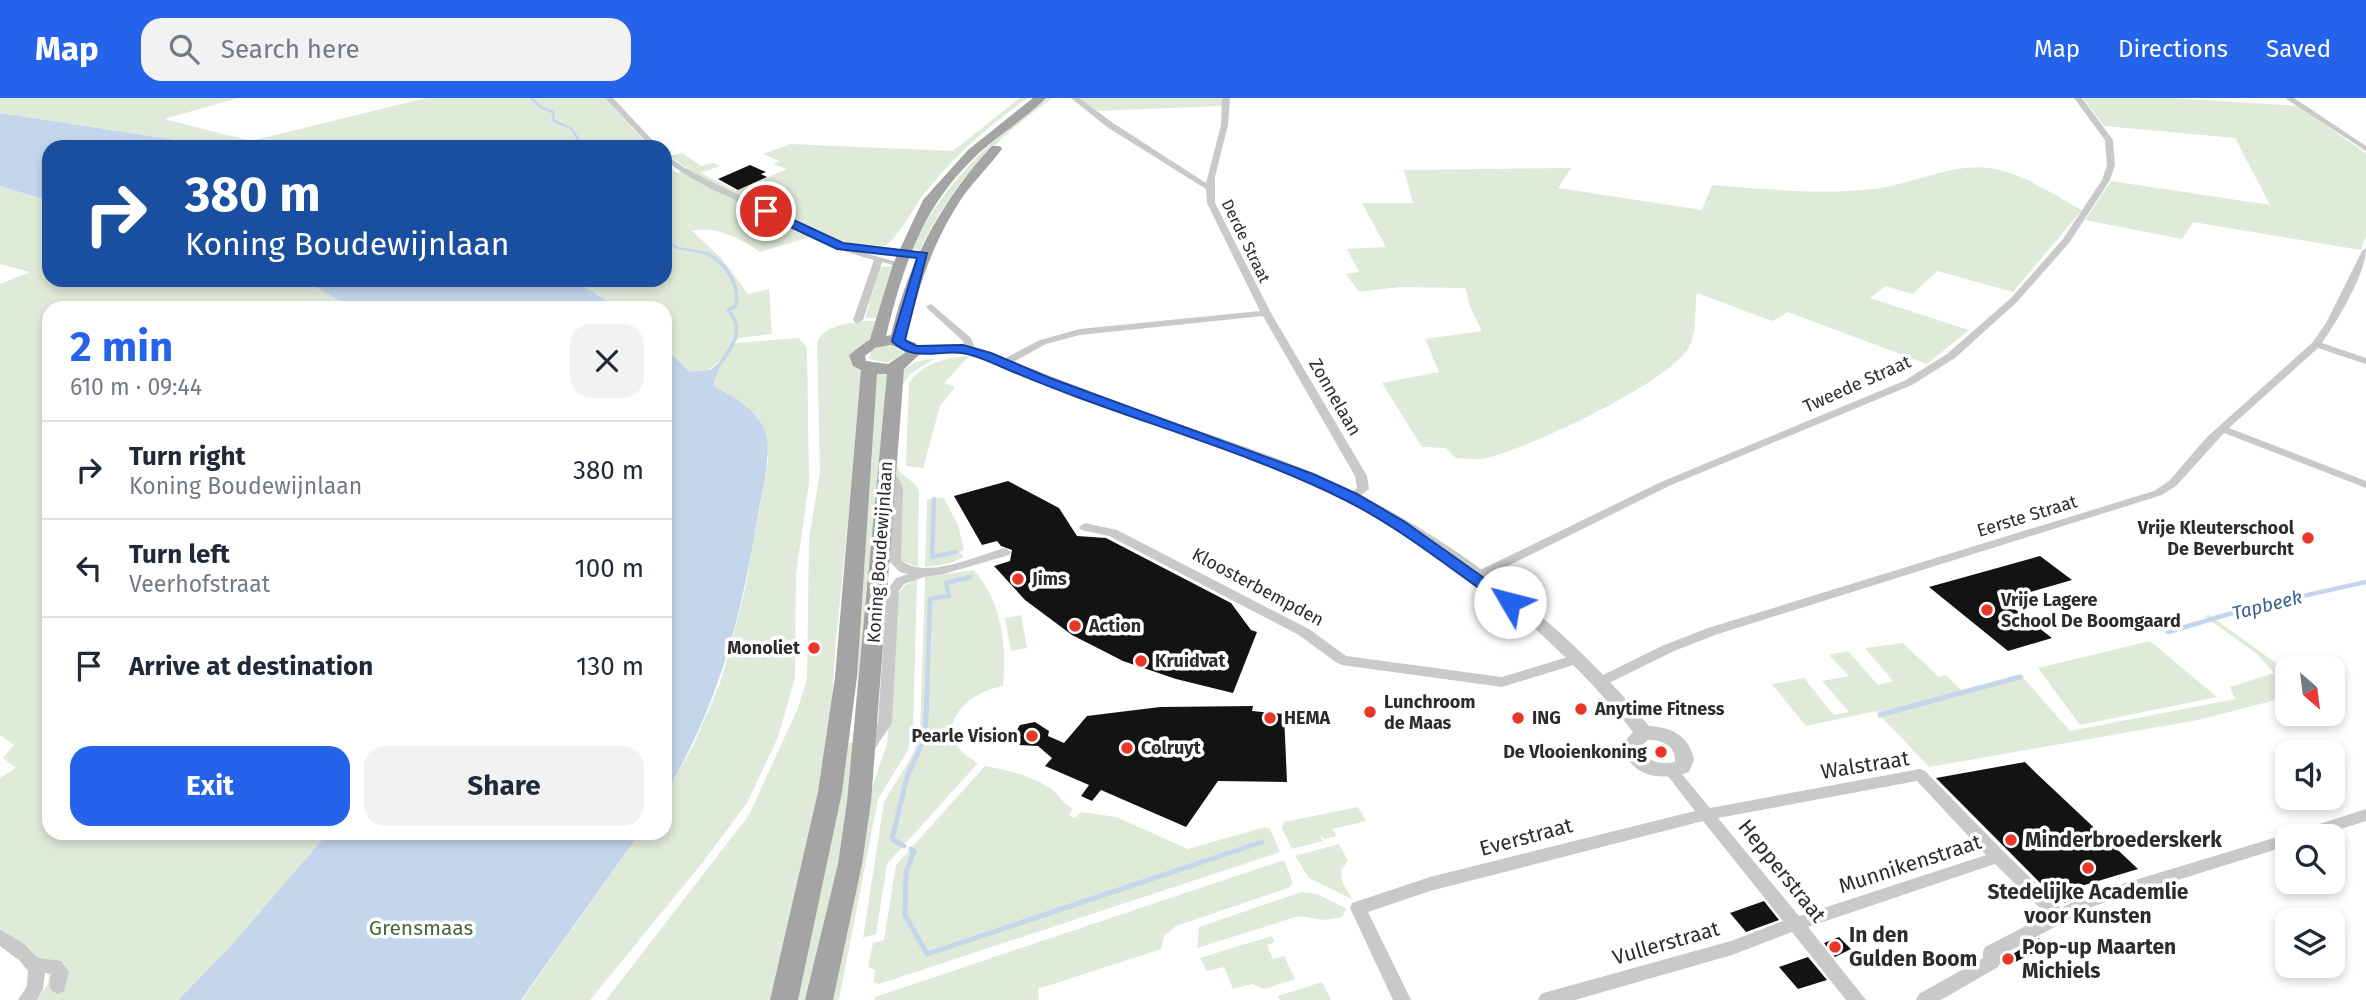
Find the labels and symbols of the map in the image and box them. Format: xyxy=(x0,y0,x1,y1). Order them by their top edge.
pin xyxy=(736,181,796,241)
street label: Derde Straat xyxy=(1218,196,1274,286)
street label: Tweede Straat xyxy=(1800,350,1915,417)
street label: Zonnelaan xyxy=(1304,354,1366,440)
street label: Koning Boudewijnlaan xyxy=(863,460,897,644)
street label: Eerste Straat xyxy=(1974,490,2080,542)
place label: Vrije Kleuterschool De Beverburcht xyxy=(2137,517,2295,560)
marker: Vrije Kleuterschool De Beverburcht xyxy=(2300,530,2316,546)
street label: Kloosterbempden xyxy=(1188,543,1328,631)
position arrow xyxy=(1473,565,1547,639)
place label: Jims xyxy=(1031,568,1067,590)
marker: Jims xyxy=(1010,571,1026,587)
water label: Tapbeek xyxy=(2230,585,2304,625)
place label: Vrije Lagere School De Boomgaard xyxy=(2000,589,2181,632)
marker: Vrije Lagere School De Boomgaard xyxy=(1979,602,1995,618)
place label: Action xyxy=(1088,615,1141,637)
marker: Action xyxy=(1067,618,1083,634)
place label: Monoliet xyxy=(727,637,801,659)
marker: Monoliet xyxy=(806,640,822,656)
place label: Kruidvat xyxy=(1155,650,1226,672)
marker: Kruidvat xyxy=(1133,653,1149,669)
north arrow xyxy=(2275,656,2345,726)
place label: Lunchroom de Maas xyxy=(1384,691,1476,734)
place label: Anytime Fitness xyxy=(1594,698,1725,720)
marker: Anytime Fitness xyxy=(1573,701,1589,717)
marker: Lunchroom de Maas xyxy=(1362,704,1378,720)
place label: HEMA xyxy=(1284,707,1331,729)
place label: ING xyxy=(1532,707,1561,729)
marker: HEMA xyxy=(1262,710,1278,726)
marker: ING xyxy=(1510,710,1526,726)
place label: Pearle Vision xyxy=(911,725,1018,747)
marker: Pearle Vision xyxy=(1024,728,1040,744)
place label: Colruyt xyxy=(1141,737,1202,759)
marker: Colruyt xyxy=(1119,740,1135,756)
place label: De Vlooienkoning xyxy=(1503,741,1647,763)
marker: De Vlooienkoning xyxy=(1653,744,1669,760)
street label: Walstraat xyxy=(1819,745,1911,785)
street label: Everstraat xyxy=(1477,812,1576,862)
street label: Hepperstraat xyxy=(1733,814,1832,928)
place label: Minderbroederskerk xyxy=(2025,827,2222,853)
street label: Munnikenstraat xyxy=(1835,829,1985,899)
marker: Minderbroederskerk xyxy=(2003,832,2019,848)
marker: Stedelijke Academlie voor Kunsten xyxy=(2080,860,2096,876)
place label: Stedelijke Academlie voor Kunsten xyxy=(1988,879,2189,929)
park label: Grensmaas xyxy=(369,915,474,941)
street label: Vullerstraat xyxy=(1610,915,1723,971)
place label: In den Gulden Boom xyxy=(1849,922,1977,972)
place label: Pop-up Maarten Michiels xyxy=(2022,934,2176,984)
marker: In den Gulden Boom xyxy=(1827,939,1843,955)
marker: Pop-up Maarten Michiels xyxy=(2000,951,2016,967)

